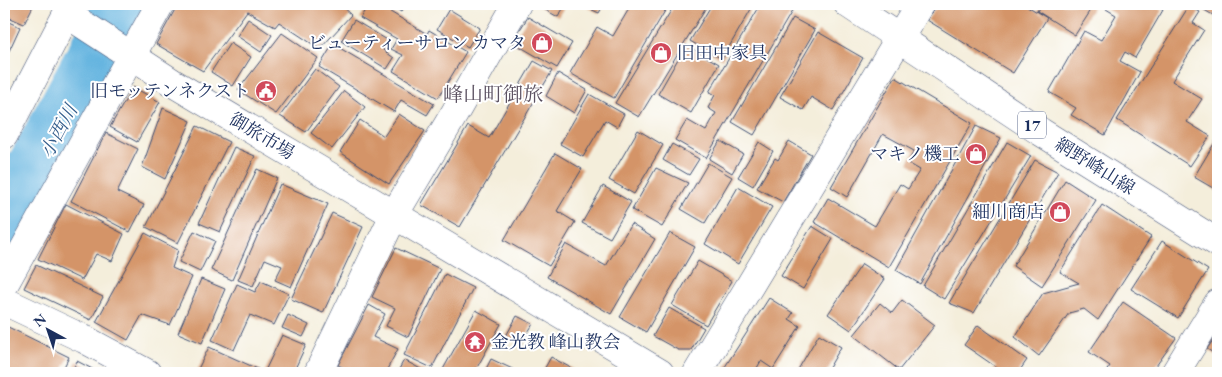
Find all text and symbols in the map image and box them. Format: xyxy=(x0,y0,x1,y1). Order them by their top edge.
place label: ビューティーサロン カマタ xyxy=(308,31,526,54)
shop icon: ビューティーサロン カマタ xyxy=(530,31,554,55)
shop icon: 旧田中家具 xyxy=(649,41,673,65)
place label: 旧田中家具 xyxy=(677,41,767,64)
place label: 旧モッテンネクスト xyxy=(90,79,250,102)
public building icon: 旧モッテンネクスト xyxy=(254,79,278,103)
district label: 峰山町御旅 xyxy=(443,81,543,107)
water label: 小西川 xyxy=(34,98,84,162)
street label: 御旅市場 xyxy=(225,107,299,164)
road number: 17 xyxy=(1018,112,1046,138)
street label: 網野峰山線 xyxy=(1051,132,1140,199)
place label: マキノ機工 xyxy=(870,142,960,165)
shop icon: マキノ機工 xyxy=(964,142,988,166)
place label: 細川商店 xyxy=(972,200,1044,223)
shop icon: 細川商店 xyxy=(1048,200,1072,224)
north arrow xyxy=(22,304,72,354)
text: N xyxy=(30,309,50,331)
temple icon: 金光教 峰山教会 xyxy=(463,330,487,354)
place label: 金光教 峰山教会 xyxy=(491,330,621,353)

